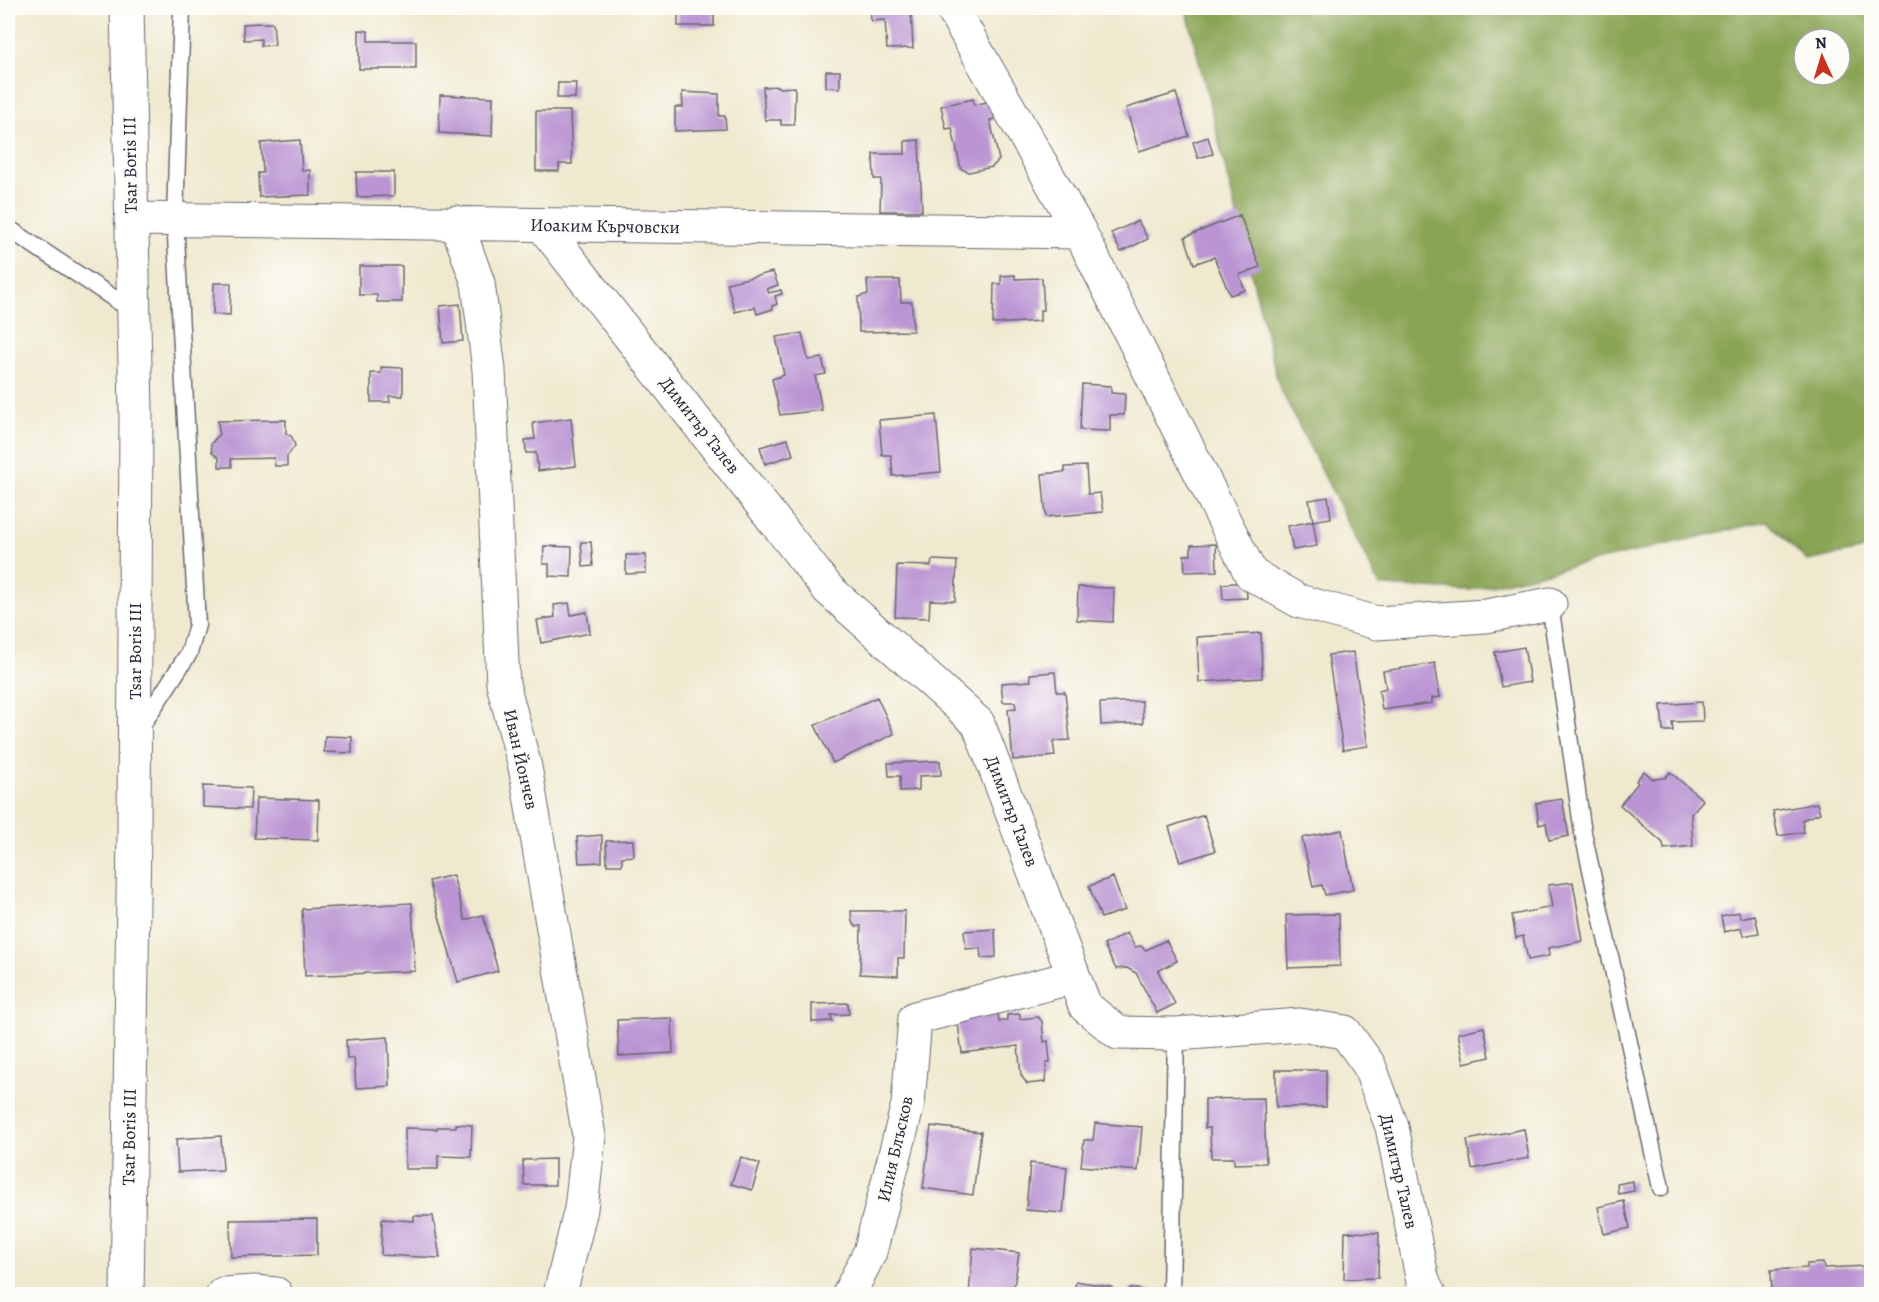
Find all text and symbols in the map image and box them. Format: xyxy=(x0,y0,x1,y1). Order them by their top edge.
north arrow xyxy=(1792,27,1852,87)
text: N xyxy=(1814,32,1828,54)
street label: Tsar Boris III xyxy=(117,116,143,214)
street label: Иоаким Кърчовски xyxy=(530,213,680,239)
street label: Димитър Талев xyxy=(654,371,746,479)
street label: Tsar Boris III xyxy=(123,603,147,699)
street label: Иван Йончев xyxy=(498,706,544,812)
street label: Димитър Талев xyxy=(980,752,1044,870)
street label: Tsar Boris III xyxy=(116,1088,142,1186)
street label: Илия Блъсков xyxy=(871,1094,919,1204)
street label: Димитър Талев xyxy=(1374,1111,1424,1231)

